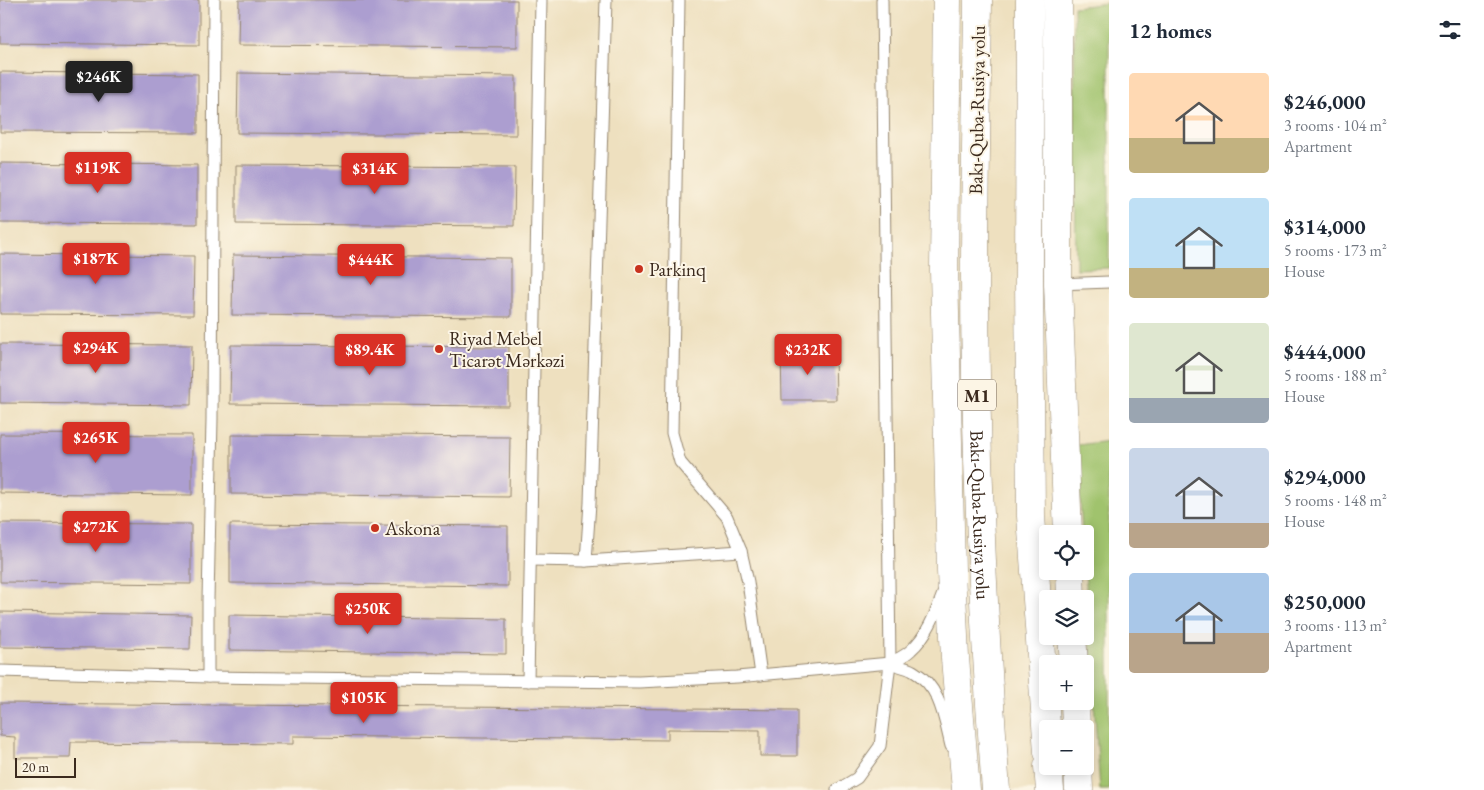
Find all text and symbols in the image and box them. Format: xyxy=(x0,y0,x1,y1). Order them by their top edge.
icon: filters xyxy=(1436,16,1464,44)
text: 12 homes xyxy=(1129,17,1212,44)
street label: Bakı-Quba-Rusiya yolu xyxy=(963,25,991,195)
pin: $246K xyxy=(64,61,134,103)
text: $246K xyxy=(77,66,121,87)
text: $246,000 xyxy=(1284,88,1366,115)
icon: home xyxy=(1169,93,1229,153)
text: 3 rooms · 104 m² xyxy=(1284,115,1387,136)
text: Apartment xyxy=(1284,136,1352,157)
pin: $119K xyxy=(63,152,133,194)
pin: $314K xyxy=(340,152,410,195)
text: $119K xyxy=(76,157,120,178)
text: $314K xyxy=(353,158,397,179)
text: $314,000 xyxy=(1284,213,1366,240)
icon: home xyxy=(1169,218,1229,278)
text: 5 rooms · 173 m² xyxy=(1284,240,1387,261)
pin: $187K xyxy=(61,242,131,285)
pin: $444K xyxy=(336,244,406,286)
text: $187K xyxy=(74,248,118,269)
text: $444K xyxy=(349,249,393,270)
place label: Parkinq xyxy=(649,257,706,282)
text: House xyxy=(1284,261,1325,282)
marker: Parkinq xyxy=(633,263,645,275)
place label: Riyad Mebel Ticarət Mərkəzi xyxy=(449,326,565,373)
pin: $294K xyxy=(61,332,131,374)
pin: $89.4K xyxy=(329,334,411,376)
pin: $232K xyxy=(773,334,843,376)
text: $294K xyxy=(74,337,118,358)
text: $444,000 xyxy=(1284,338,1366,365)
text: $89.4K xyxy=(346,339,394,360)
text: $232K xyxy=(786,339,830,360)
marker: Riyad Mebel Ticarət Mərkəzi xyxy=(433,343,445,355)
icon: home xyxy=(1169,343,1229,403)
text: 5 rooms · 188 m² xyxy=(1284,365,1387,386)
road number: M1 xyxy=(958,380,996,410)
text: House xyxy=(1284,386,1325,407)
pin: $265K xyxy=(61,422,131,464)
text: $265K xyxy=(74,427,118,448)
street label: Bakı-Quba-Rusiya yolu xyxy=(965,430,996,600)
text: $294,000 xyxy=(1284,463,1366,490)
icon: home xyxy=(1169,468,1229,528)
text: 5 rooms · 148 m² xyxy=(1284,490,1387,511)
pin: $272K xyxy=(61,510,131,553)
text: House xyxy=(1284,511,1325,532)
text: $272K xyxy=(74,516,118,537)
place label: Askona xyxy=(384,516,441,541)
marker: Askona xyxy=(369,522,381,534)
map controls xyxy=(1039,525,1094,775)
button: locate xyxy=(1039,525,1094,580)
text: $250,000 xyxy=(1284,588,1366,615)
button: layers xyxy=(1039,590,1094,645)
pin: $250K xyxy=(333,592,403,635)
icon: home xyxy=(1169,593,1229,653)
text: $250K xyxy=(346,598,390,619)
text: 3 rooms · 113 m² xyxy=(1284,615,1387,636)
text: Apartment xyxy=(1284,636,1352,657)
button: + xyxy=(1039,655,1094,710)
pin: $105K xyxy=(329,682,399,724)
text: $105K xyxy=(342,687,386,708)
button: − xyxy=(1039,720,1094,775)
scale bar xyxy=(15,755,76,778)
text: 20 m xyxy=(22,758,49,776)

